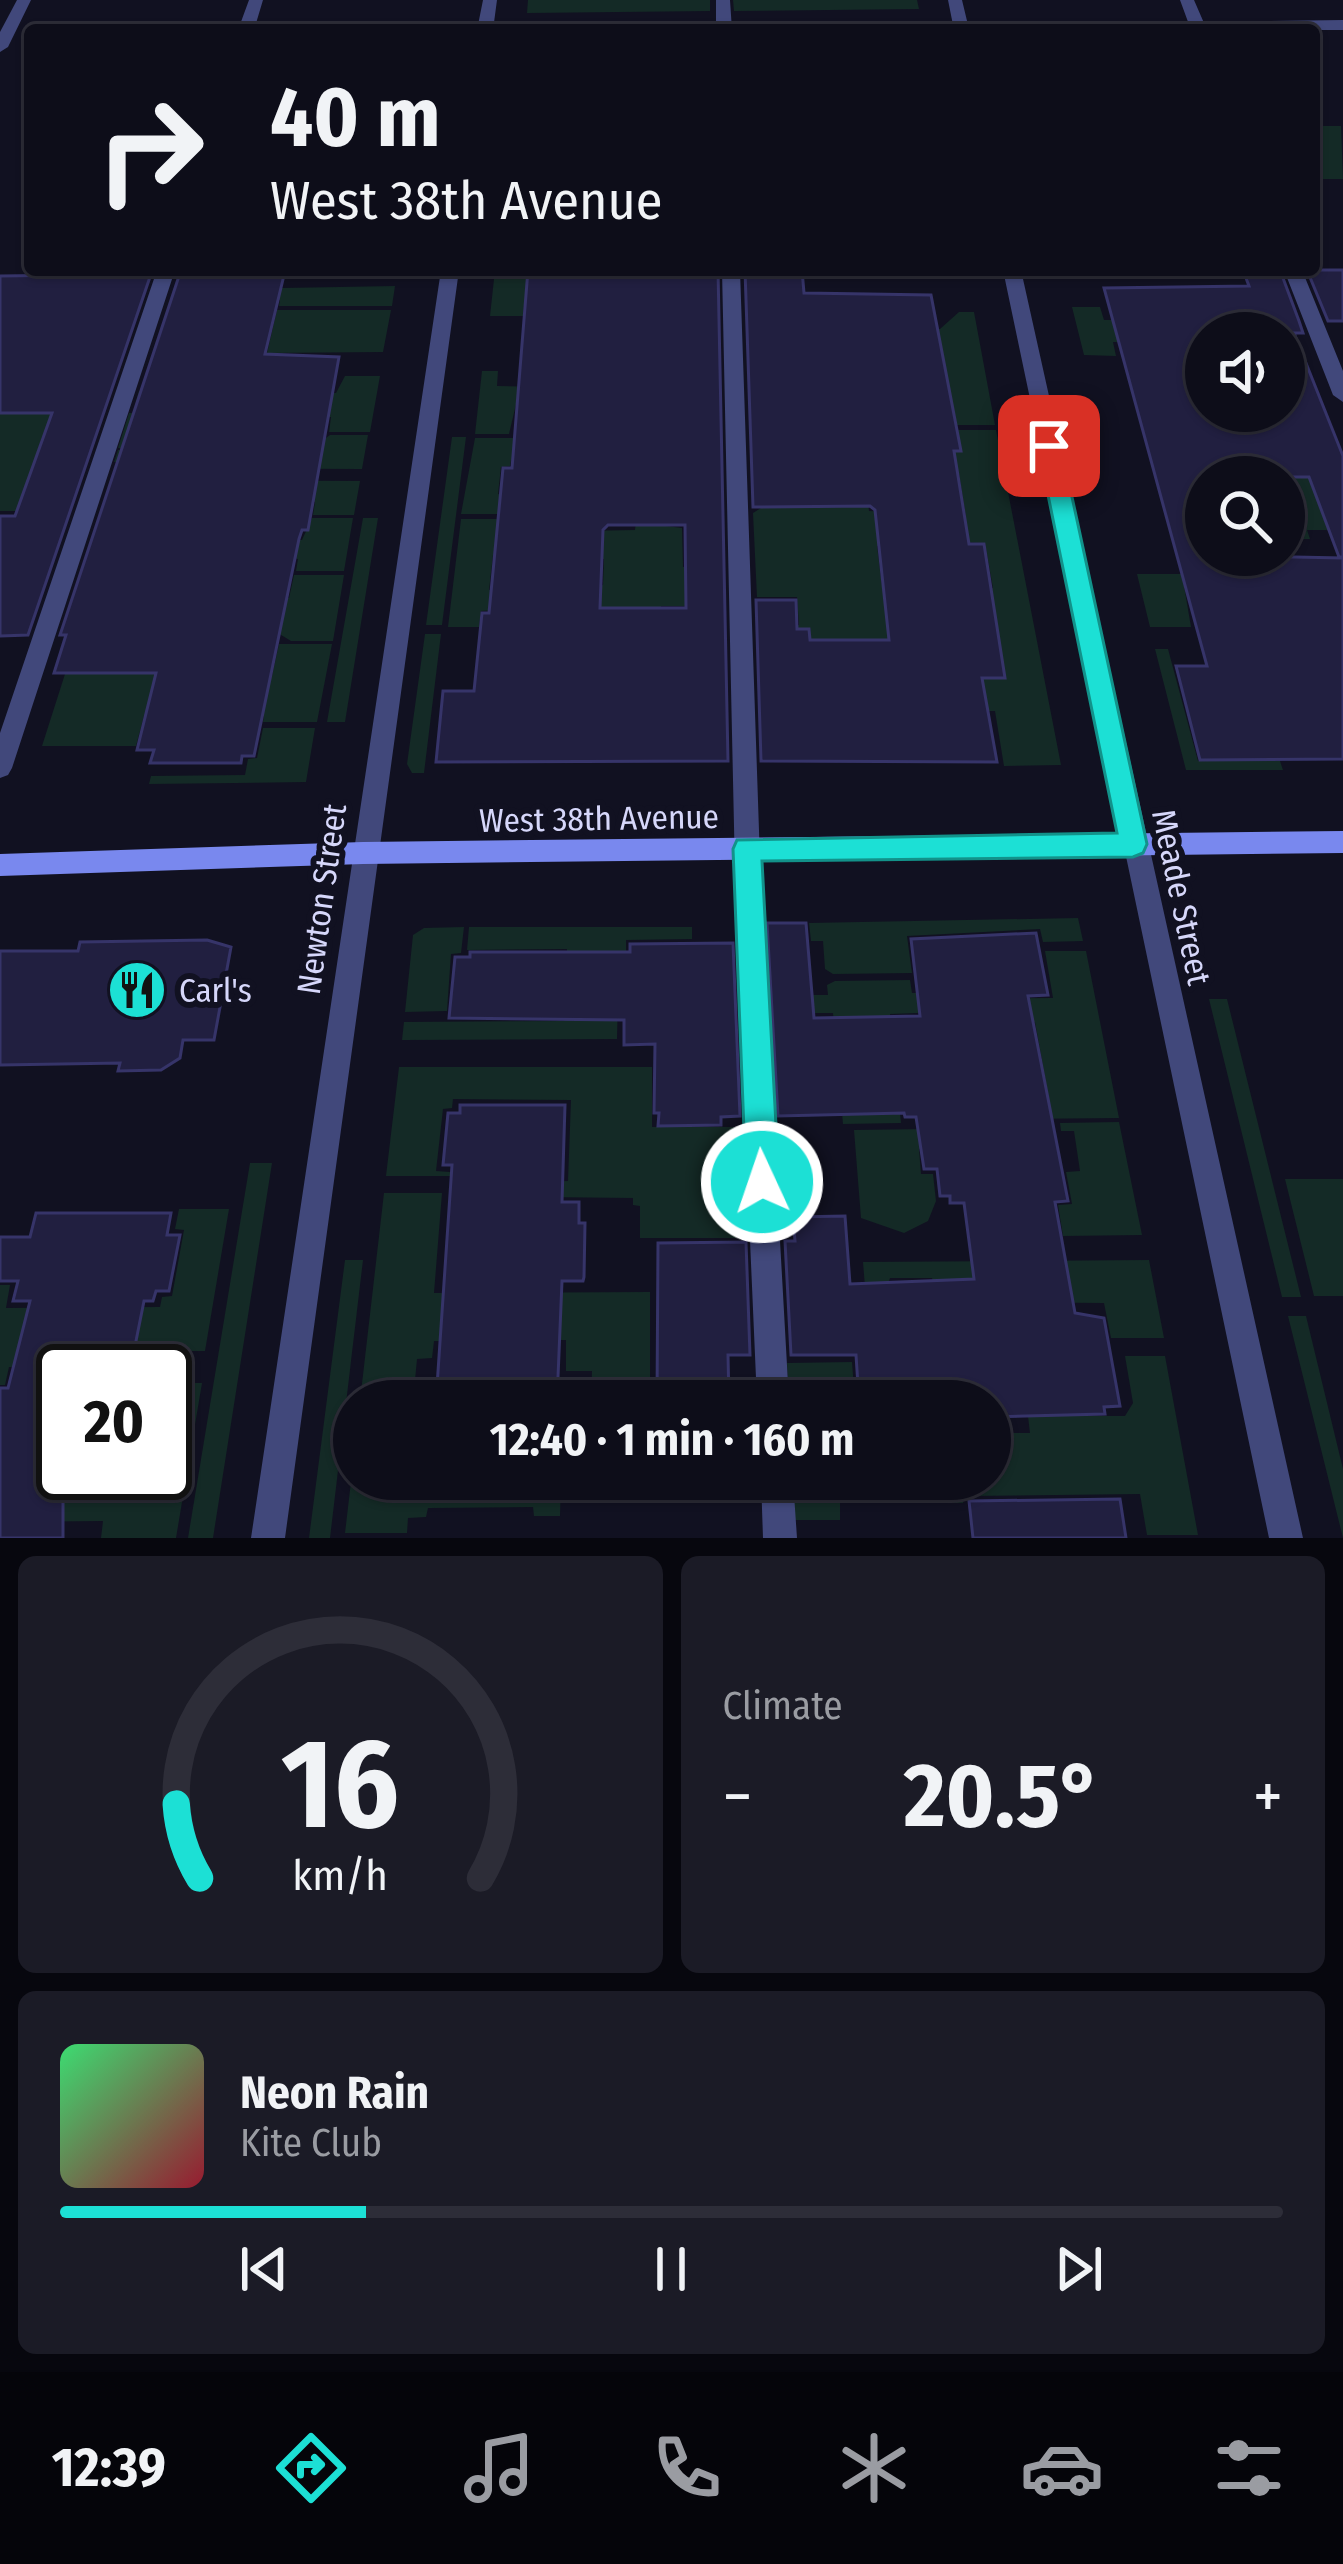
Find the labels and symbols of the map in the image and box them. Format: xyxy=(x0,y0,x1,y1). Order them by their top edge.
pin xyxy=(998,395,1100,497)
street label: West 38th Avenue xyxy=(479,797,719,841)
street label: Newton Street xyxy=(289,801,355,997)
street label: Meade Street xyxy=(1143,806,1219,989)
restaurant icon: Carl's xyxy=(106,959,168,1021)
place label: Carl's xyxy=(179,971,252,1011)
position arrow xyxy=(699,1119,825,1245)
speed limit sign: 20 xyxy=(36,1344,192,1500)

